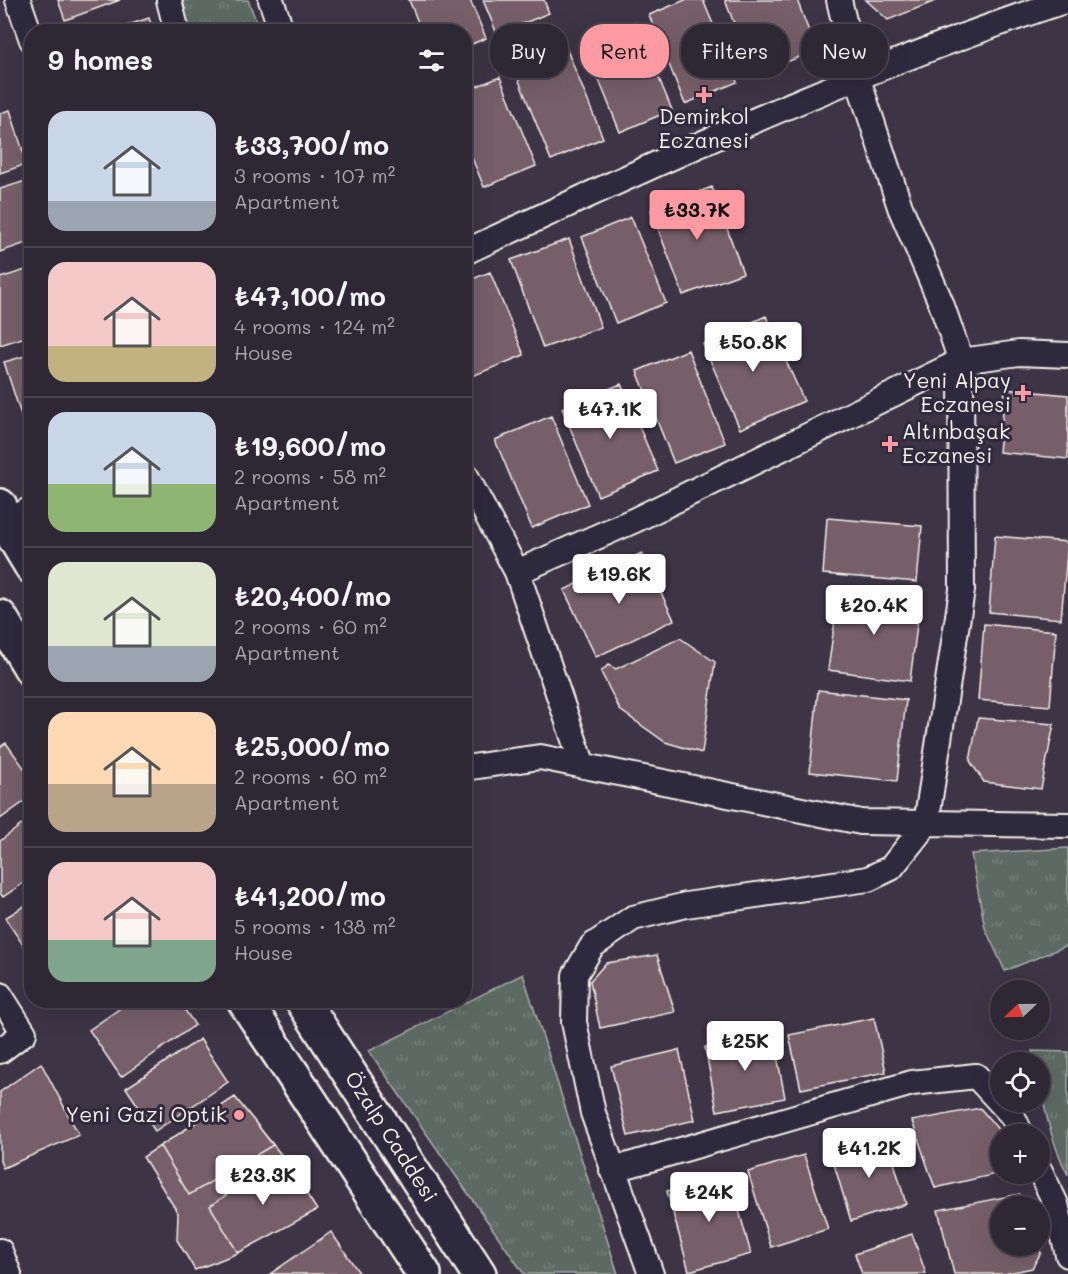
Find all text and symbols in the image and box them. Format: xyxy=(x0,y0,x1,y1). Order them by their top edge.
chip: Buy xyxy=(490,24,568,78)
chip: Rent xyxy=(580,24,669,78)
chip: Filters xyxy=(681,24,789,78)
chip: New xyxy=(801,24,888,78)
text: 9 homes xyxy=(48,43,153,77)
icon: filters xyxy=(415,44,448,77)
marker: Demirkol Eczanesi xyxy=(697,88,711,102)
place label: Demirkol Eczanesi xyxy=(659,102,749,153)
text: ₺33,700/mo xyxy=(234,128,389,162)
icon: home xyxy=(96,135,168,207)
text: 3 rooms · 107 m² xyxy=(234,162,395,188)
text: Apartment xyxy=(234,188,340,214)
pin: ₺33.7K xyxy=(648,190,746,241)
text: ₺33.7K xyxy=(664,196,730,222)
text: ₺47,100/mo xyxy=(234,279,386,313)
icon: home xyxy=(96,286,168,358)
text: 4 rooms · 124 m² xyxy=(234,313,395,339)
pin: ₺50.8K xyxy=(704,322,802,373)
text: ₺50.8K xyxy=(719,328,787,354)
text: House xyxy=(234,339,293,365)
place label: Yeni Alpay Eczanesi xyxy=(903,366,1011,417)
marker: Yeni Alpay Eczanesi xyxy=(1016,386,1030,400)
pin: ₺47.1K xyxy=(561,389,659,440)
text: ₺47.1K xyxy=(578,395,642,421)
place label: Altınbaşak Eczanesi xyxy=(902,417,1010,468)
text: ₺19,600/mo xyxy=(234,429,386,463)
icon: home xyxy=(96,436,168,508)
marker: Altınbaşak Eczanesi xyxy=(883,437,897,451)
text: 2 rooms · 58 m² xyxy=(234,463,386,489)
text: Apartment xyxy=(234,489,340,515)
pin: ₺19.6K xyxy=(570,554,668,605)
text: ₺19.6K xyxy=(587,560,651,586)
text: ₺20,400/mo xyxy=(234,579,391,613)
pin: ₺20.4K xyxy=(825,585,923,636)
icon: home xyxy=(96,586,168,658)
text: ₺20.4K xyxy=(840,591,908,617)
text: 2 rooms · 60 m² xyxy=(234,613,387,639)
text: Apartment xyxy=(234,639,340,665)
text: ₺25,000/mo xyxy=(234,729,390,763)
icon: home xyxy=(96,736,168,808)
text: 2 rooms · 60 m² xyxy=(234,763,387,789)
text: Apartment xyxy=(234,789,340,815)
text: ₺41,200/mo xyxy=(234,879,386,913)
icon: home xyxy=(96,886,168,958)
text: 5 rooms · 138 m² xyxy=(234,913,396,939)
text: House xyxy=(234,939,293,965)
north arrow xyxy=(990,980,1050,1040)
map controls xyxy=(990,980,1050,1256)
pin: ₺25K xyxy=(709,1021,781,1072)
text: ₺25K xyxy=(721,1027,769,1053)
button: locate xyxy=(990,1052,1050,1112)
street label: Özalp Caddesi xyxy=(340,1066,445,1207)
place label: Yeni Gazi Optik xyxy=(66,1100,227,1127)
marker: Yeni Gazi Optik xyxy=(232,1108,246,1122)
button: + xyxy=(990,1124,1050,1184)
pin: ₺41.2K xyxy=(820,1128,918,1179)
text: ₺41.2K xyxy=(837,1134,901,1160)
pin: ₺23.3K xyxy=(214,1155,312,1206)
text: ₺23.3K xyxy=(230,1161,297,1187)
pin: ₺24K xyxy=(673,1172,745,1223)
text: ₺24K xyxy=(684,1178,734,1204)
button: − xyxy=(990,1196,1050,1256)

